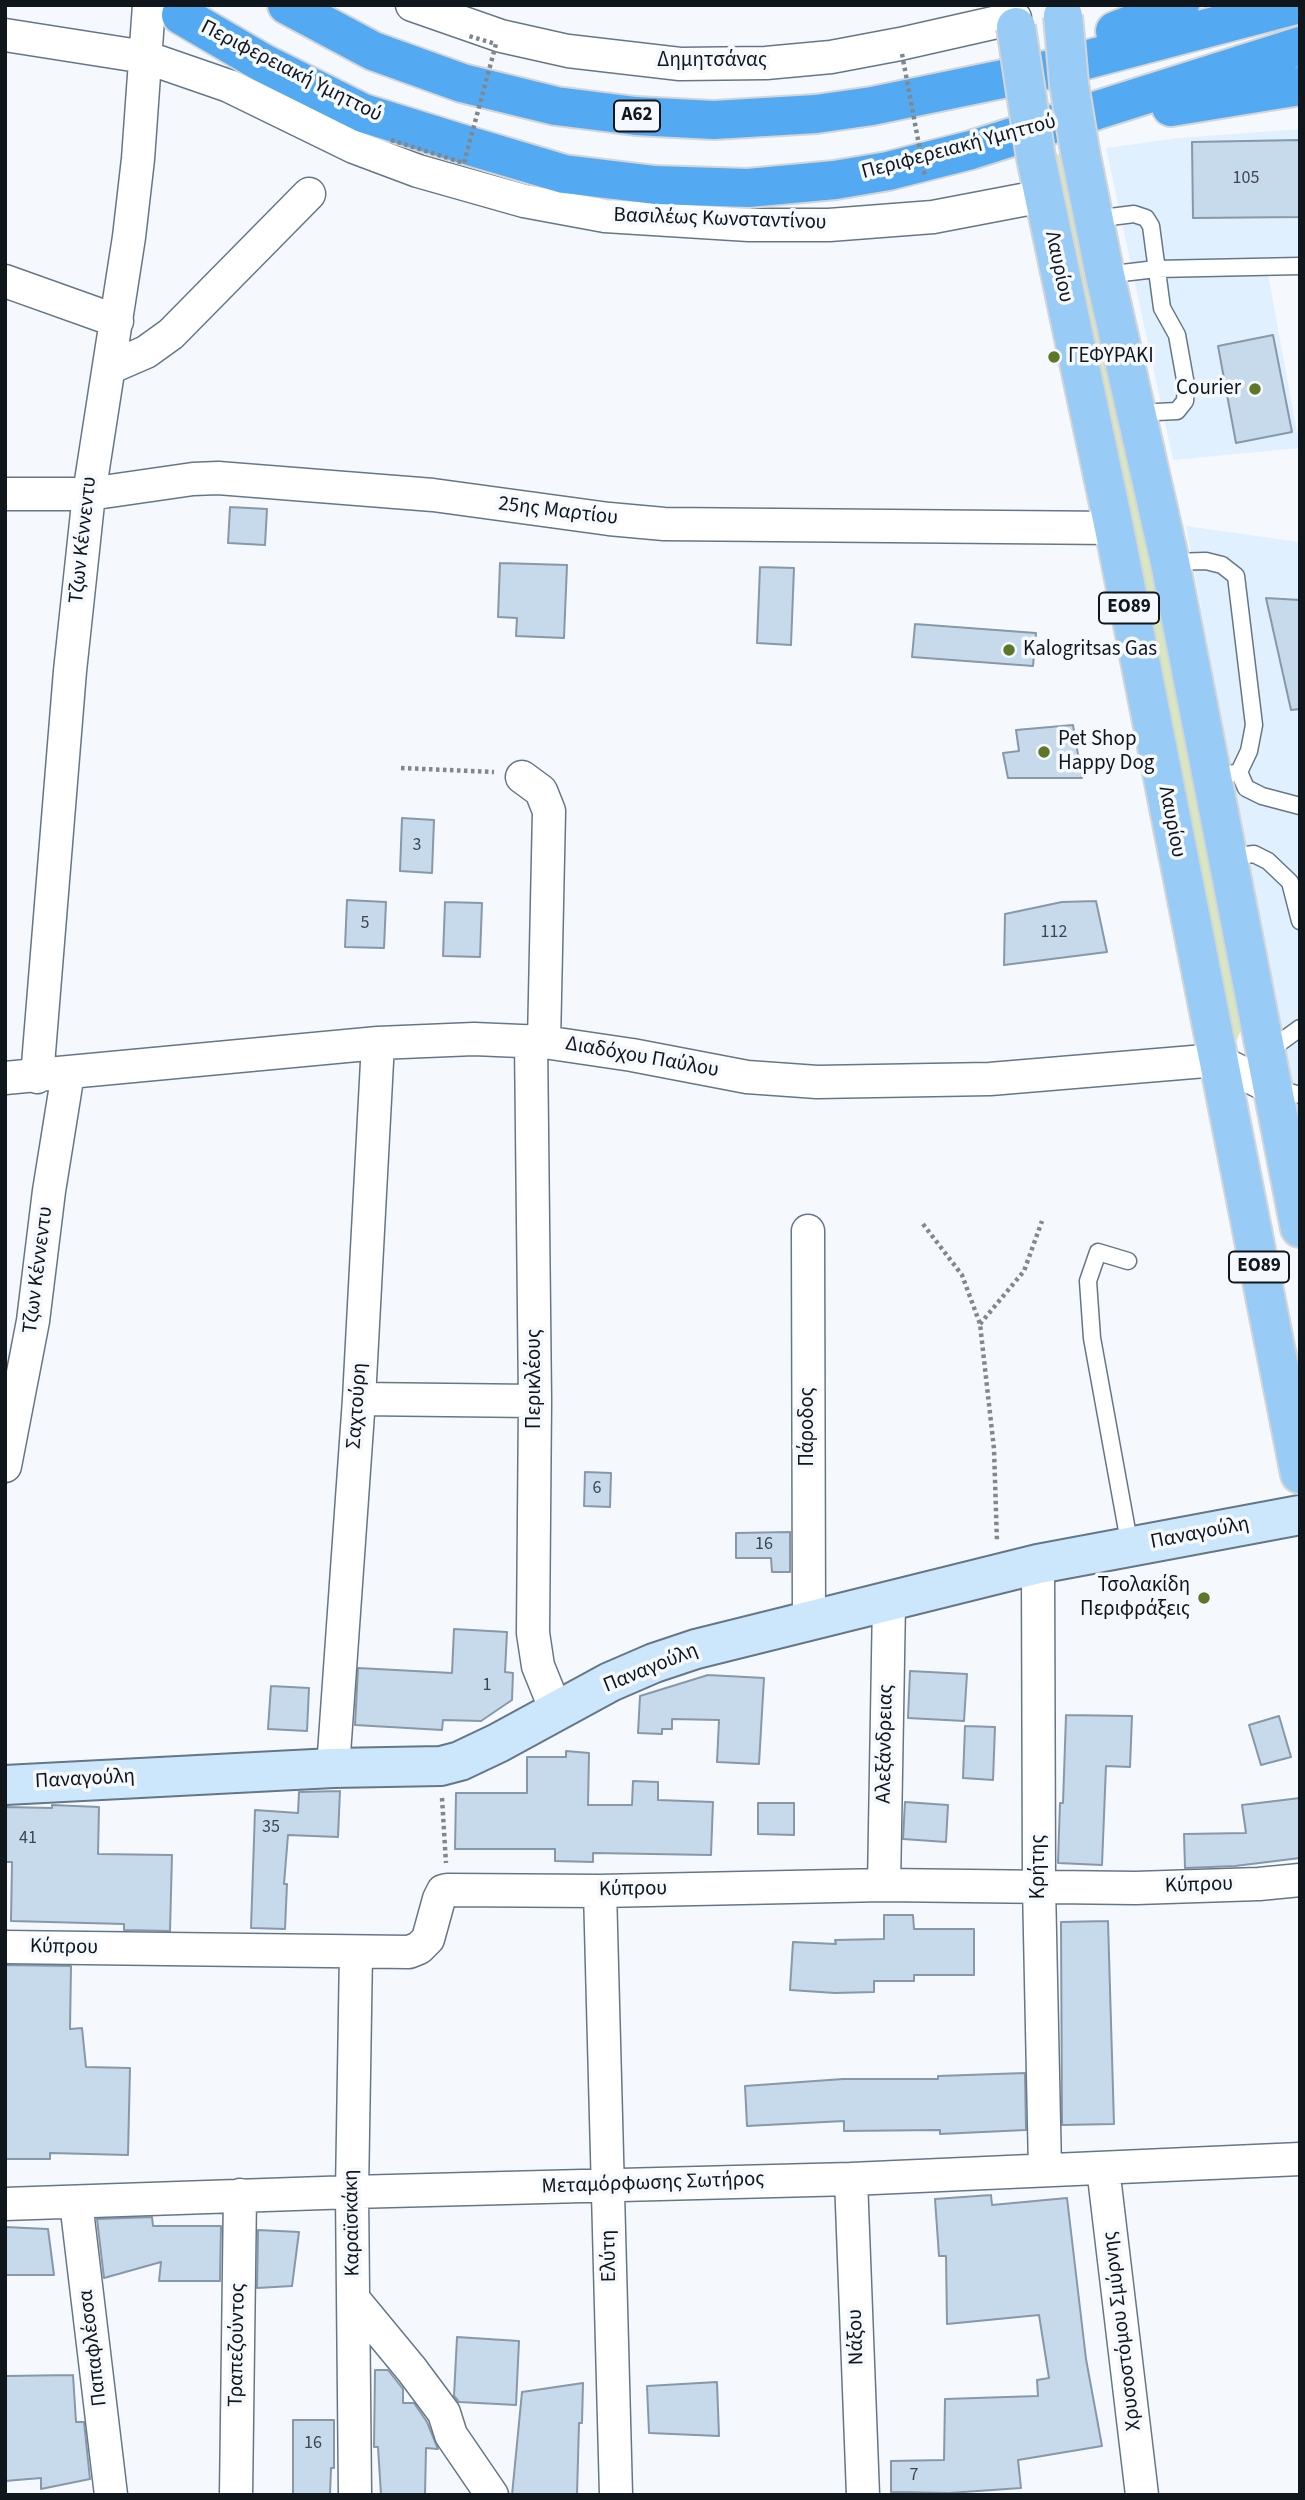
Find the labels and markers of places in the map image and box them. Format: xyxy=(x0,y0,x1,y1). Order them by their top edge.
place label: ΓΕΦΥΡΑΚΙ xyxy=(1068,344,1154,370)
marker: ΓΕΦΥΡΑΚΙ xyxy=(1046,349,1062,365)
place label: Courier xyxy=(1176,376,1241,402)
marker: Courier xyxy=(1247,381,1263,397)
place label: Kalogritsas Gas xyxy=(1023,637,1157,663)
marker: Kalogritsas Gas xyxy=(1001,642,1017,658)
place label: Pet Shop Happy Dog xyxy=(1058,727,1154,777)
marker: Pet Shop Happy Dog xyxy=(1036,744,1052,760)
place label: Τσολακίδη Περιφράξεις xyxy=(1080,1573,1190,1623)
marker: Τσολακίδη Περιφράξεις xyxy=(1196,1590,1212,1606)

